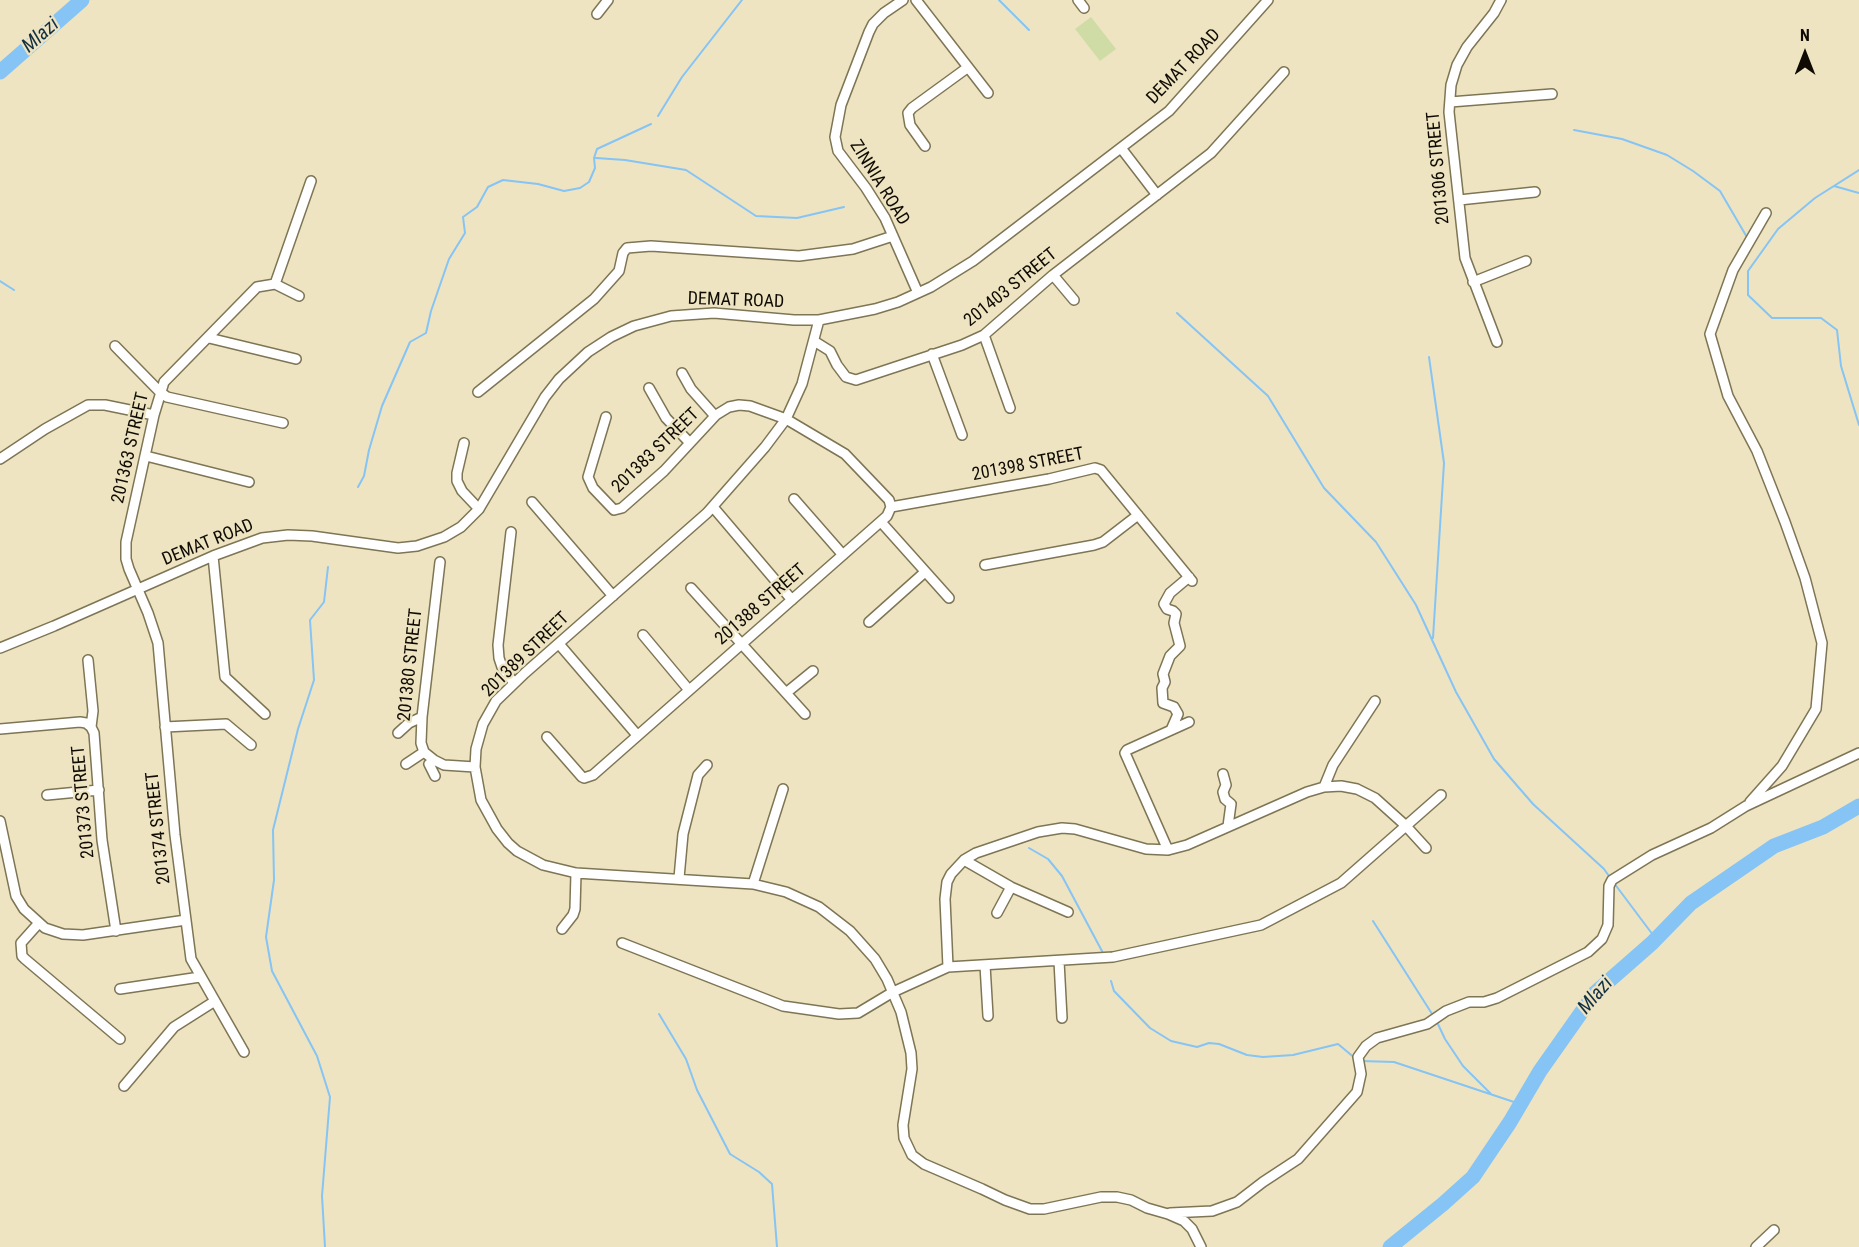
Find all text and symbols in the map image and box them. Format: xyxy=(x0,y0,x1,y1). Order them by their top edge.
water label: Mlazi xyxy=(18,13,64,59)
north arrow xyxy=(1775,24,1835,84)
street label: DEMAT ROAD xyxy=(1143,25,1225,109)
text: N xyxy=(1800,26,1810,45)
street label: 201306 STREET xyxy=(1423,111,1455,225)
street label: ZINNIA ROAD xyxy=(844,136,914,230)
street label: 201403 STREET xyxy=(960,244,1062,332)
street label: DEMAT ROAD xyxy=(687,289,785,313)
street label: 201363 STREET xyxy=(108,390,154,506)
street label: 201383 STREET xyxy=(608,404,704,498)
street label: 201398 STREET xyxy=(970,444,1086,486)
street label: DEMAT ROAD xyxy=(159,515,257,571)
street label: 201388 STREET xyxy=(711,560,811,650)
street label: 201380 STREET xyxy=(394,608,428,722)
street label: 201389 STREET xyxy=(478,608,574,702)
street label: 201373 STREET xyxy=(68,745,100,859)
street label: 201374 STREET xyxy=(142,771,176,885)
water label: Mlazi xyxy=(1573,973,1619,1019)

